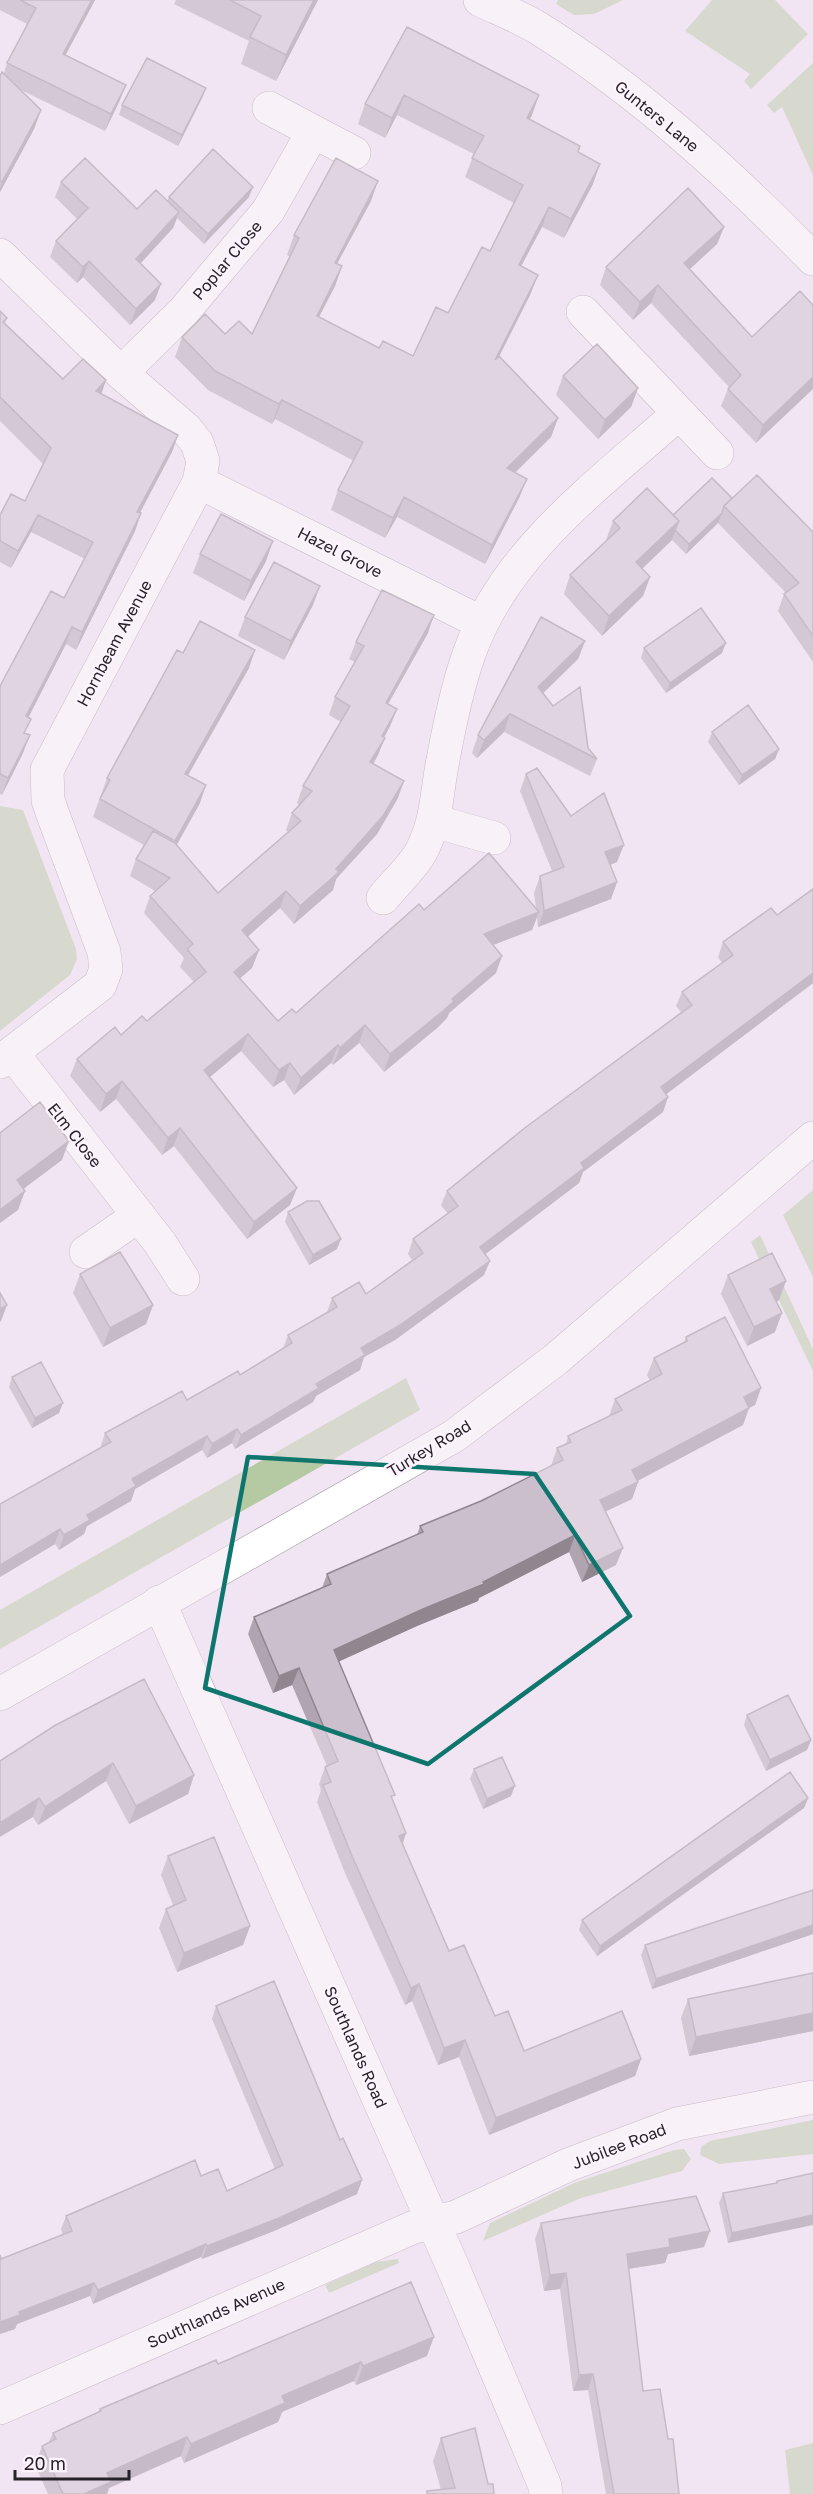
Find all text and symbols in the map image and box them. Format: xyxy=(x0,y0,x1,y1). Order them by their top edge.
street label: Gunters Lane xyxy=(611,76,703,156)
street label: Poplar Close xyxy=(188,216,266,304)
street label: Hazel Grove xyxy=(294,522,386,582)
street label: Hornbeam Avenue xyxy=(72,576,156,710)
street label: Elm Close xyxy=(44,1099,106,1171)
street label: Turkey Road xyxy=(383,1415,475,1481)
street label: Southlands Road xyxy=(320,1983,392,2111)
street label: Jubilee Road xyxy=(569,2119,669,2173)
street label: Southlands Avenue xyxy=(144,2274,288,2352)
scale bar xyxy=(15,2443,129,2481)
text: 20 m xyxy=(24,2452,66,2474)

